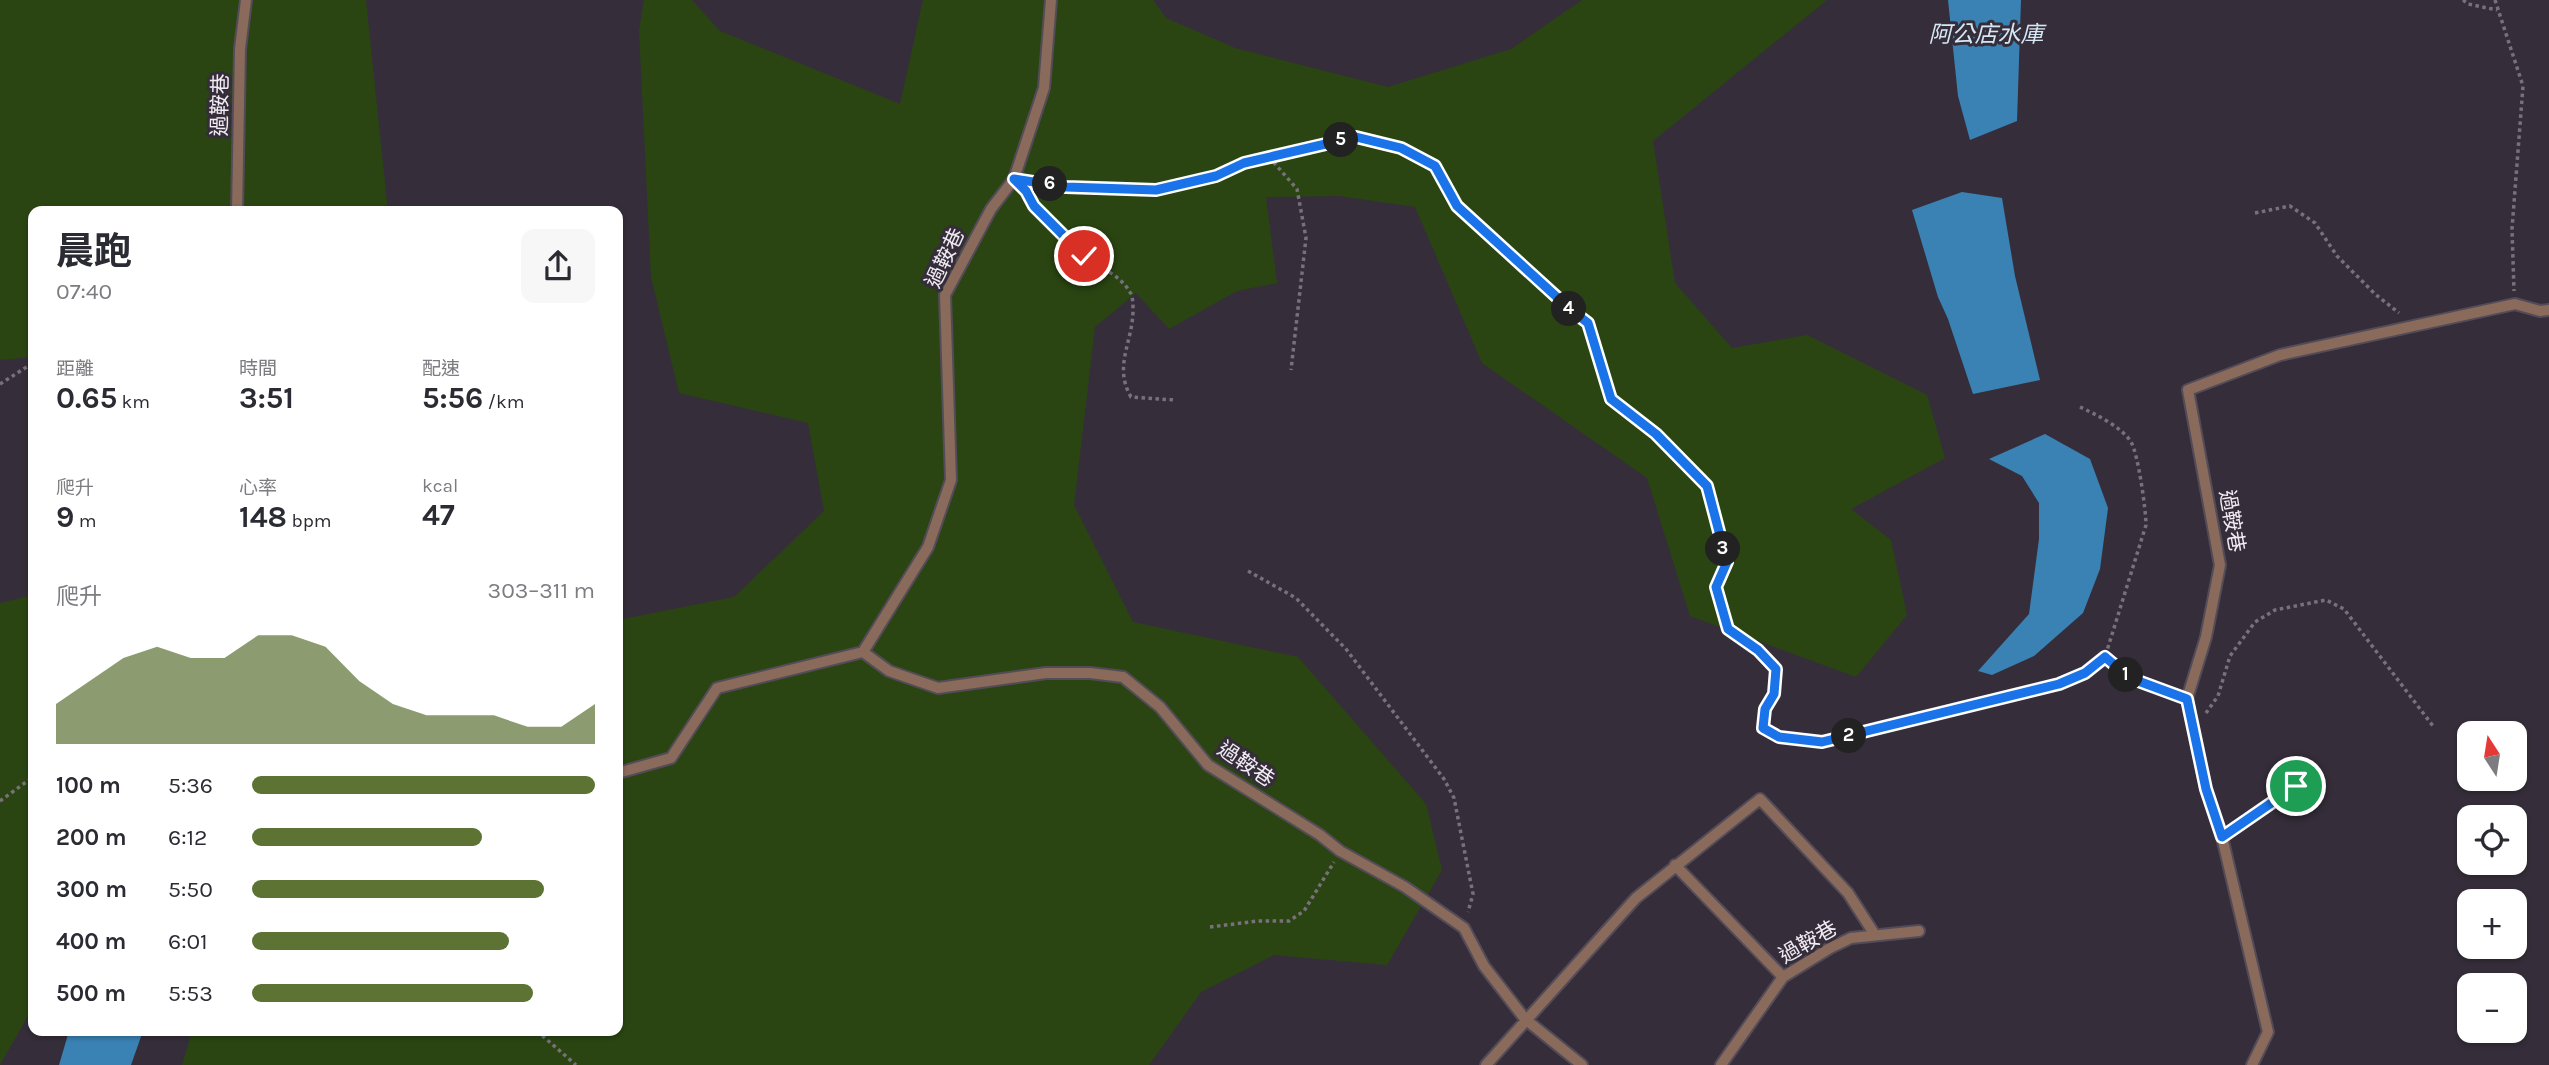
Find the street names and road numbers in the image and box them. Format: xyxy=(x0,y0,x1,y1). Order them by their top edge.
street label: 過鞍巷 xyxy=(207,73,233,137)
street label: 過鞍巷 xyxy=(921,224,969,292)
street label: 過鞍巷 xyxy=(2215,488,2249,554)
street label: 過鞍巷 xyxy=(1213,736,1279,792)
street label: 過鞍巷 xyxy=(1775,916,1841,968)

